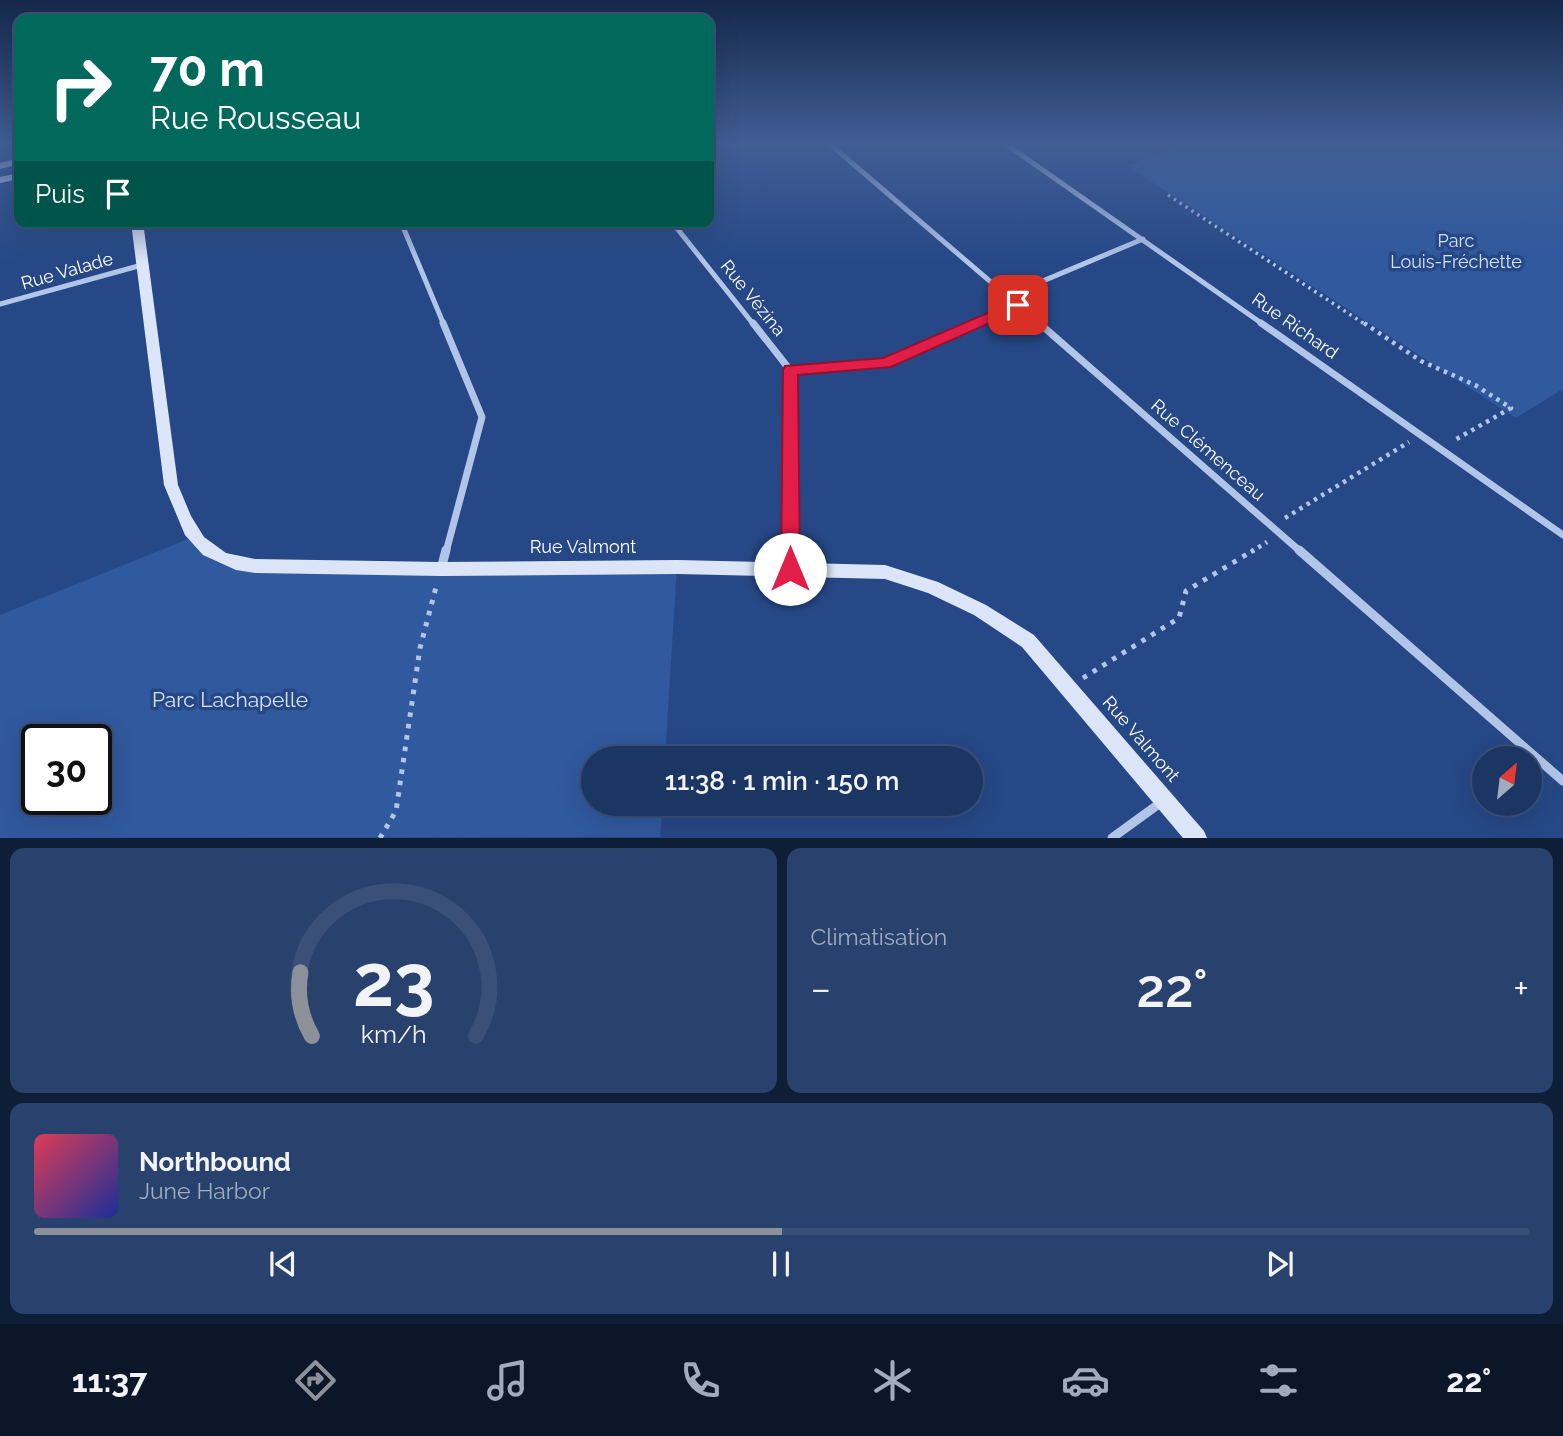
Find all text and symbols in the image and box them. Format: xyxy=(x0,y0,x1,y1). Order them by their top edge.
text: 70 m xyxy=(150,40,265,97)
icon: right xyxy=(35,42,126,133)
text: Rue Rousseau xyxy=(150,99,361,136)
icon: arrive xyxy=(99,175,137,213)
text: Puis xyxy=(35,179,85,209)
park label: Parc Louis-Fréchette xyxy=(1390,230,1522,272)
street label: Rue Valade xyxy=(19,247,116,294)
street label: Rue Vézina xyxy=(716,256,790,340)
pin xyxy=(988,275,1048,335)
icon: arrive xyxy=(999,286,1037,324)
street label: Rue Richard xyxy=(1248,288,1342,363)
street label: Rue Clémenceau xyxy=(1147,395,1269,505)
position arrow xyxy=(753,532,827,606)
street label: Rue Valmont xyxy=(530,536,636,557)
park label: Parc Lachapelle xyxy=(152,687,308,712)
street label: Rue Valmont xyxy=(1099,692,1184,786)
speed limit sign: 30 xyxy=(21,724,112,815)
north arrow xyxy=(1472,746,1542,816)
map controls xyxy=(1472,746,1542,816)
text: 11:38 · 1 min · 150 m xyxy=(665,766,899,796)
text: Climatisation xyxy=(811,923,947,950)
text: 23 xyxy=(352,939,434,1024)
text: 22° xyxy=(1137,958,1208,1019)
text: − xyxy=(811,966,831,1011)
text: + xyxy=(1513,966,1529,1011)
text: km/h xyxy=(360,1019,426,1049)
text: Northbound xyxy=(139,1147,291,1177)
text: June Harbor xyxy=(139,1177,270,1204)
icon: previous xyxy=(264,1245,302,1283)
icon: pause xyxy=(762,1245,800,1283)
icon: next xyxy=(1261,1245,1299,1283)
icon: directions xyxy=(291,1356,340,1405)
icon: music xyxy=(483,1356,532,1405)
icon: phone xyxy=(676,1356,725,1405)
icon: climate xyxy=(868,1356,917,1405)
icon: car xyxy=(1061,1356,1110,1405)
icon: filters xyxy=(1254,1356,1303,1405)
text: 11:37 xyxy=(72,1362,147,1399)
text: 22° xyxy=(1446,1362,1491,1399)

